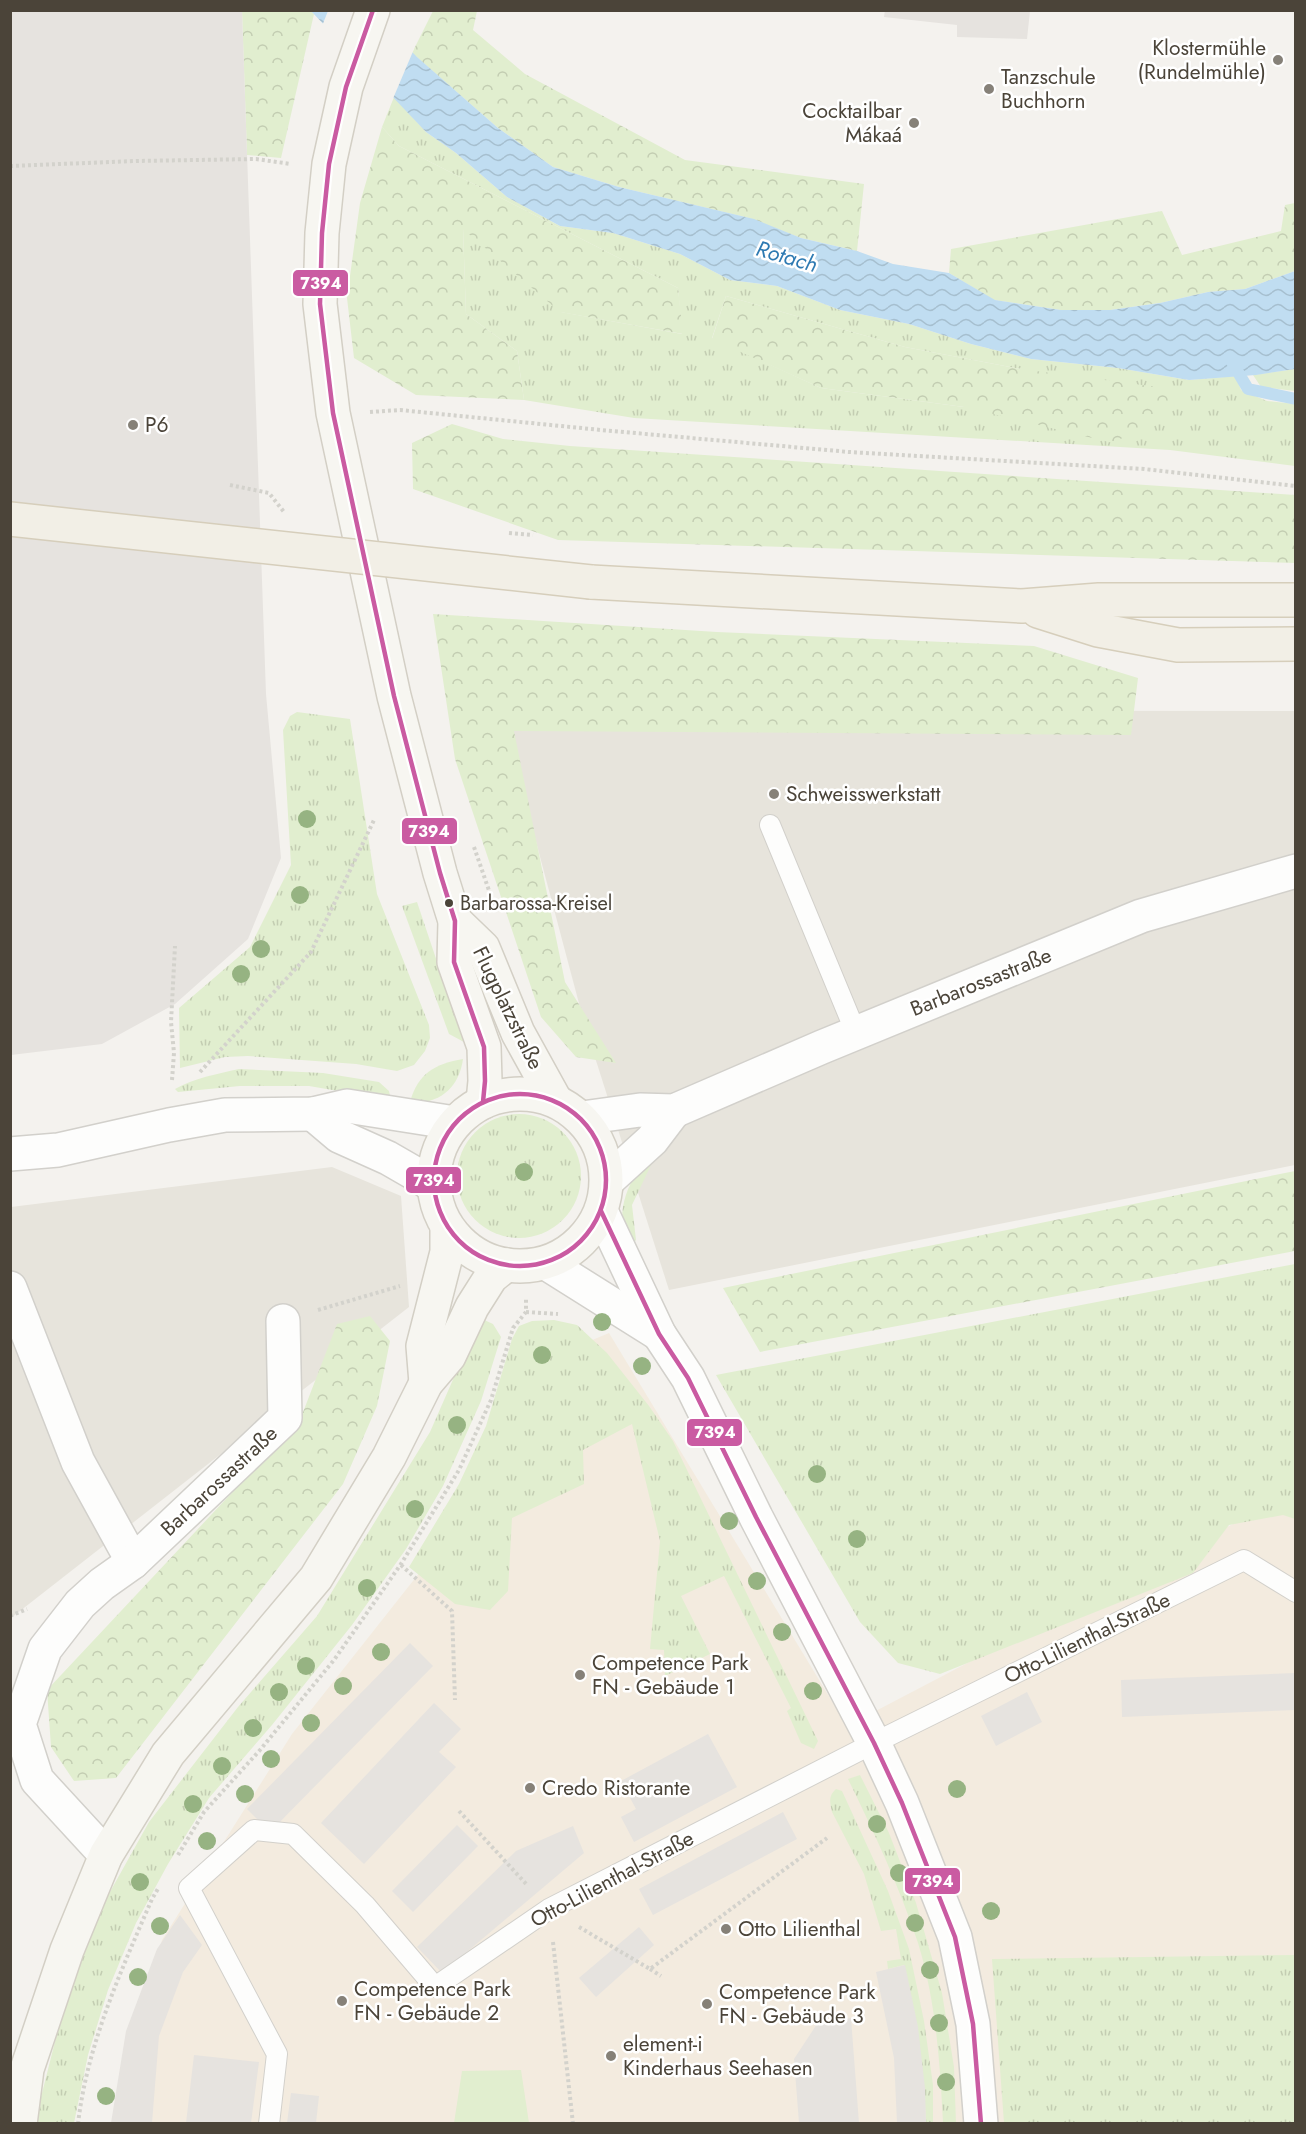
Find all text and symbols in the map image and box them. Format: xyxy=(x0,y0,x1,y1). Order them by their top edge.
place label: Klostermühle (Rundelmühle) xyxy=(1137,33,1266,87)
marker: Klostermühle (Rundelmühle) xyxy=(1271,53,1285,67)
place label: Tanzschule Buchhorn xyxy=(1001,62,1096,116)
marker: Tanzschule Buchhorn xyxy=(982,82,996,96)
place label: Cocktailbar Mákaá xyxy=(802,96,903,150)
marker: Cocktailbar Mákaá xyxy=(907,116,921,130)
water label: Rotach xyxy=(753,232,821,280)
line badge: 7394 xyxy=(292,269,349,297)
text: 7394 xyxy=(300,272,342,295)
place label: P6 xyxy=(145,410,169,440)
marker: P6 xyxy=(126,418,140,432)
place label: Schweisswerkstatt xyxy=(786,779,940,809)
marker: Schweisswerkstatt xyxy=(767,787,781,801)
line badge: 7394 xyxy=(401,817,458,845)
text: 7394 xyxy=(408,820,450,843)
place label: Barbarossa-Kreisel xyxy=(460,889,612,918)
marker: Barbarossa-Kreisel xyxy=(443,897,455,909)
street label: Barbarossastraße xyxy=(906,940,1056,1024)
street label: Flugplatzstraße xyxy=(465,941,551,1075)
line badge: 7394 xyxy=(405,1166,462,1194)
text: 7394 xyxy=(413,1169,455,1192)
line badge: 7394 xyxy=(686,1418,743,1447)
street label: Barbarossastraße xyxy=(154,1419,284,1543)
text: 7394 xyxy=(694,1421,736,1444)
street label: Otto-Lilienthal-Straße xyxy=(999,1585,1175,1691)
place label: Competence Park FN - Gebäude 1 xyxy=(592,1648,749,1702)
marker: Competence Park FN - Gebäude 1 xyxy=(573,1668,587,1682)
place label: Credo Ristorante xyxy=(542,1773,690,1803)
marker: Credo Ristorante xyxy=(523,1781,537,1795)
street label: Otto-Lilienthal-Straße xyxy=(525,1823,699,1935)
line badge: 7394 xyxy=(904,1867,961,1895)
text: 7394 xyxy=(912,1870,954,1893)
place label: Otto Lilienthal xyxy=(738,1914,860,1944)
marker: Otto Lilienthal xyxy=(719,1922,733,1936)
place label: Competence Park FN - Gebäude 2 xyxy=(354,1974,511,2028)
place label: Competence Park FN - Gebäude 3 xyxy=(719,1977,876,2031)
marker: Competence Park FN - Gebäude 2 xyxy=(335,1994,349,2008)
marker: Competence Park FN - Gebäude 3 xyxy=(700,1997,714,2011)
place label: element-i Kinderhaus Seehasen xyxy=(623,2029,813,2083)
marker: element-i Kinderhaus Seehasen xyxy=(604,2049,618,2063)

